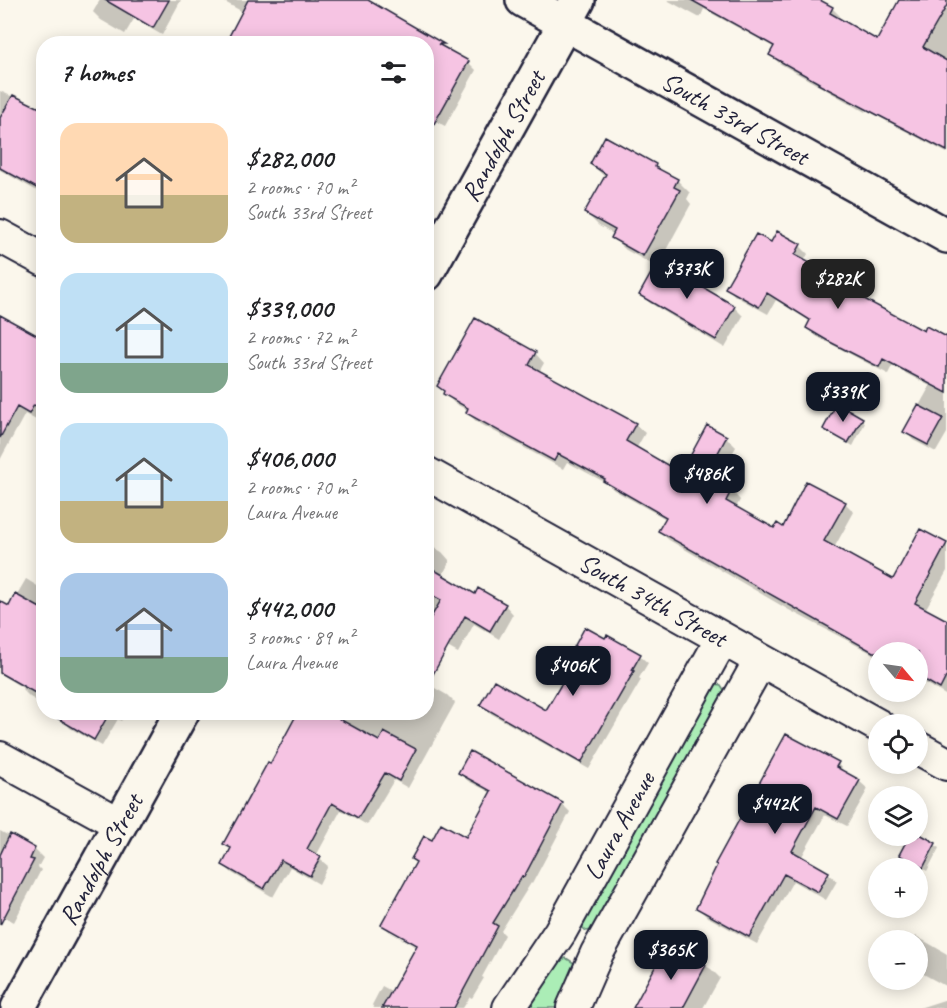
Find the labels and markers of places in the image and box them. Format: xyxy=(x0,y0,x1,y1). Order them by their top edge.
pin: $373K xyxy=(645,249,729,300)
pin: $282K xyxy=(796,259,880,310)
pin: $339K xyxy=(801,372,885,423)
pin: $486K xyxy=(665,454,749,505)
pin: $406K xyxy=(531,646,615,697)
pin: $442K xyxy=(733,784,817,835)
pin: $365K xyxy=(629,930,713,981)

